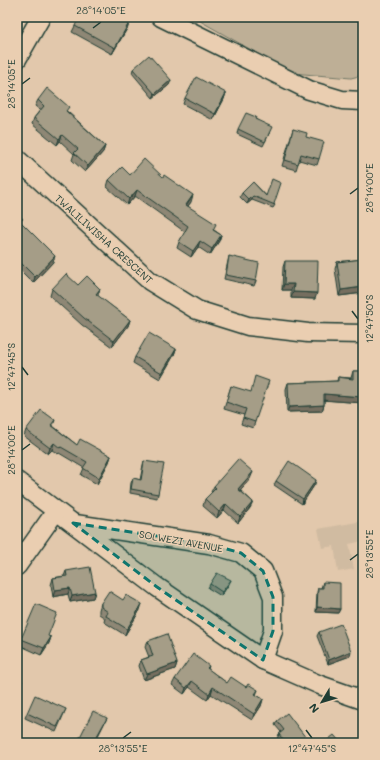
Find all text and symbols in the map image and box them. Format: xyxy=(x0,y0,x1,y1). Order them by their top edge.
text: 28°14'05"E xyxy=(76,3,126,17)
text: 28°14'05"E xyxy=(4,59,18,109)
text: 28°14'00"E xyxy=(362,163,376,213)
street label: TWALILIWISHA CRESCENT xyxy=(52,191,156,287)
text: 12°47'50"S xyxy=(362,294,376,343)
text: 12°47'45"S xyxy=(4,342,18,391)
text: 28°14'00"E xyxy=(4,425,18,475)
street label: SOLWEZI AVENUE xyxy=(138,527,224,555)
text: 28°13'55"E xyxy=(362,529,376,578)
north arrow xyxy=(302,682,342,722)
text: N xyxy=(305,701,322,716)
text: 28°13'55"E xyxy=(99,741,148,755)
text: 12°47'45"S xyxy=(288,741,337,755)

